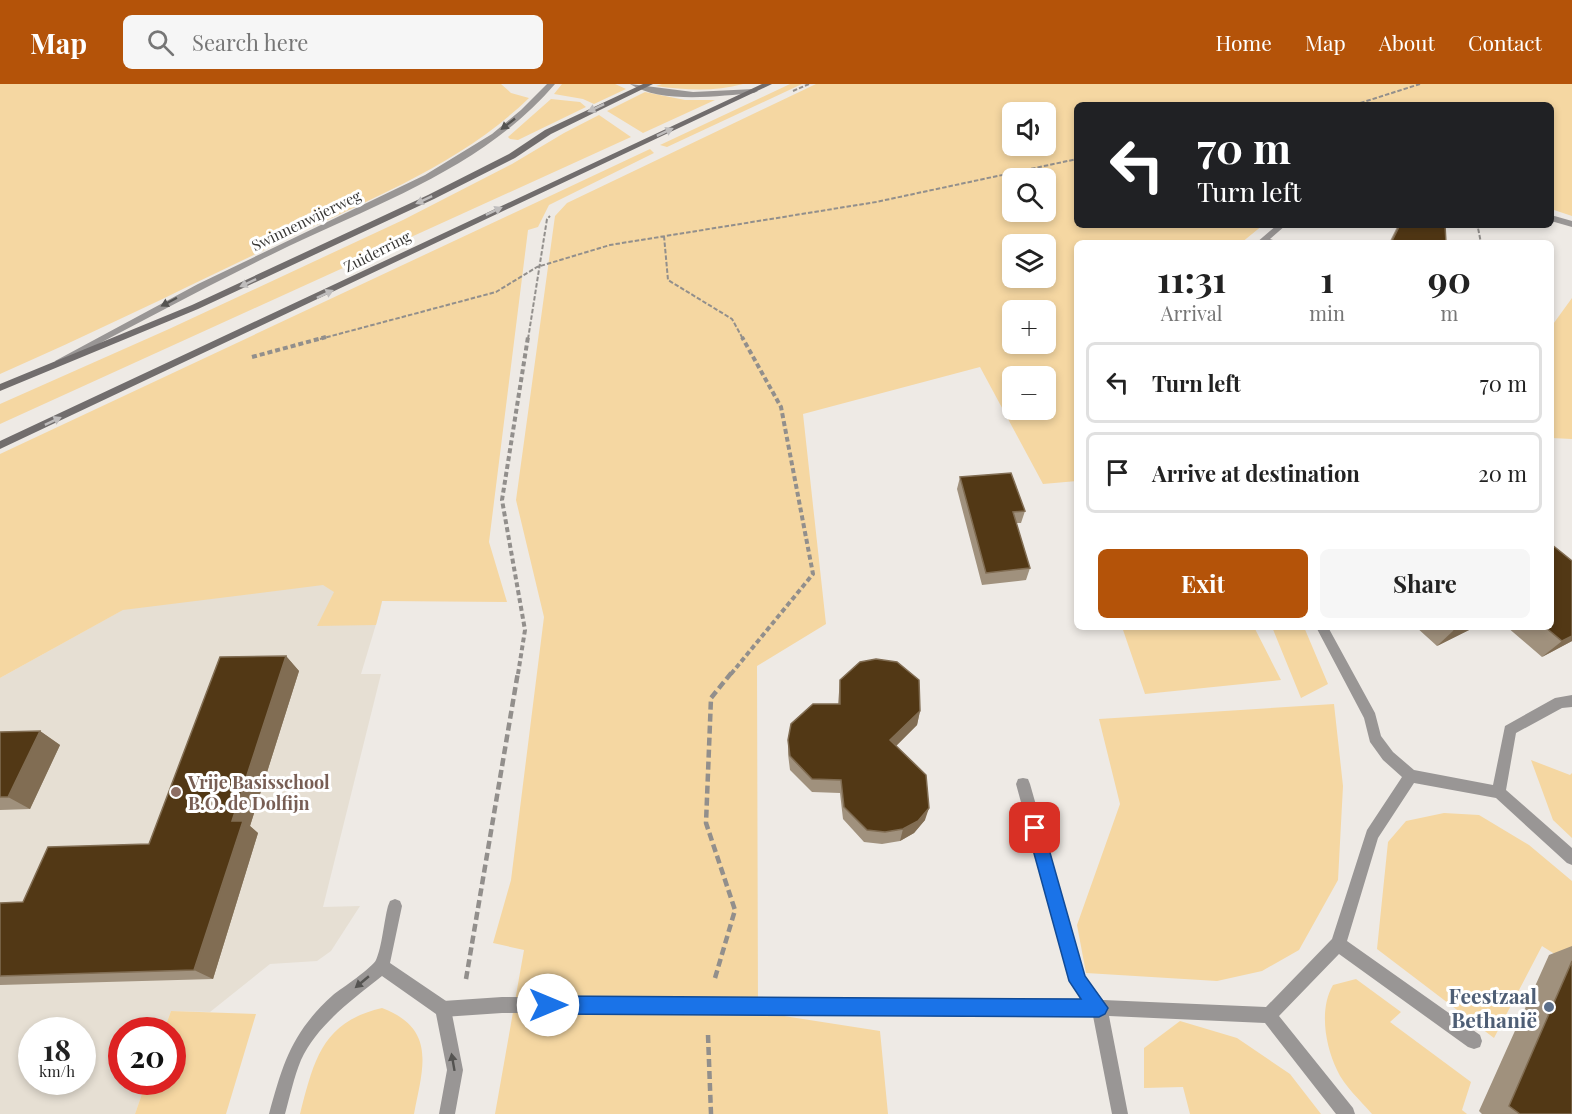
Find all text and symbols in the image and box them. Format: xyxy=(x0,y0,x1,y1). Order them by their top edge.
search box xyxy=(123,15,543,69)
text: Map xyxy=(30,24,87,61)
icon: search xyxy=(144,26,177,59)
text: Search here xyxy=(192,27,308,57)
text: Home xyxy=(1216,28,1272,56)
text: Map xyxy=(1305,28,1346,56)
text: About xyxy=(1379,28,1435,56)
text: Contact xyxy=(1468,28,1542,56)
map controls xyxy=(1002,102,1056,420)
button: sound xyxy=(1002,102,1056,156)
one-way arrow xyxy=(588,104,605,113)
one-way arrow xyxy=(501,118,517,130)
text: 70 m xyxy=(1197,119,1291,175)
icon: left xyxy=(1098,126,1176,204)
one-way arrow xyxy=(657,128,674,137)
button: search xyxy=(1002,168,1056,222)
text: Turn left xyxy=(1197,173,1301,209)
street label: Swinnenwijerweg xyxy=(248,185,364,255)
one-way arrow xyxy=(416,196,433,205)
one-way arrow xyxy=(486,206,504,216)
street label: Zuiderring xyxy=(340,226,414,276)
button: layers xyxy=(1002,234,1056,288)
text: 11:31 xyxy=(1157,254,1226,302)
text: 1 xyxy=(1320,254,1334,302)
text: 90 xyxy=(1428,254,1471,302)
one-way arrow xyxy=(239,278,256,287)
one-way arrow xyxy=(317,290,334,299)
one-way arrow xyxy=(160,297,177,307)
text: Arrival xyxy=(1161,299,1222,326)
text: min xyxy=(1309,299,1345,326)
text: m xyxy=(1441,299,1458,326)
button: + xyxy=(1002,300,1056,354)
button: − xyxy=(1002,366,1056,420)
icon: left xyxy=(1101,366,1134,399)
text: Turn left xyxy=(1152,368,1241,398)
text: 70 m xyxy=(1480,368,1527,398)
one-way arrow xyxy=(45,416,62,425)
icon: arrive xyxy=(1101,456,1134,489)
text: Arrive at destination xyxy=(1152,458,1360,488)
text: 20 m xyxy=(1478,458,1527,488)
button: Exit xyxy=(1098,549,1308,618)
button: Share xyxy=(1320,549,1530,618)
place label: Vrije Basisschool B.O. de Dolfijn xyxy=(187,770,330,815)
marker: Vrije Basisschool B.O. de Dolfijn xyxy=(169,785,183,799)
pin xyxy=(1009,802,1060,853)
icon: arrive xyxy=(1018,811,1051,844)
position arrow xyxy=(516,973,580,1037)
one-way arrow xyxy=(354,976,370,989)
place label: Feestzaal Bethanië xyxy=(1449,981,1537,1033)
marker: Feestzaal Bethanië xyxy=(1542,1000,1556,1014)
speed limit sign: 20 xyxy=(108,1017,186,1095)
text: 18 xyxy=(43,1029,71,1069)
one-way arrow xyxy=(448,1052,457,1071)
text: km/h xyxy=(39,1061,75,1081)

